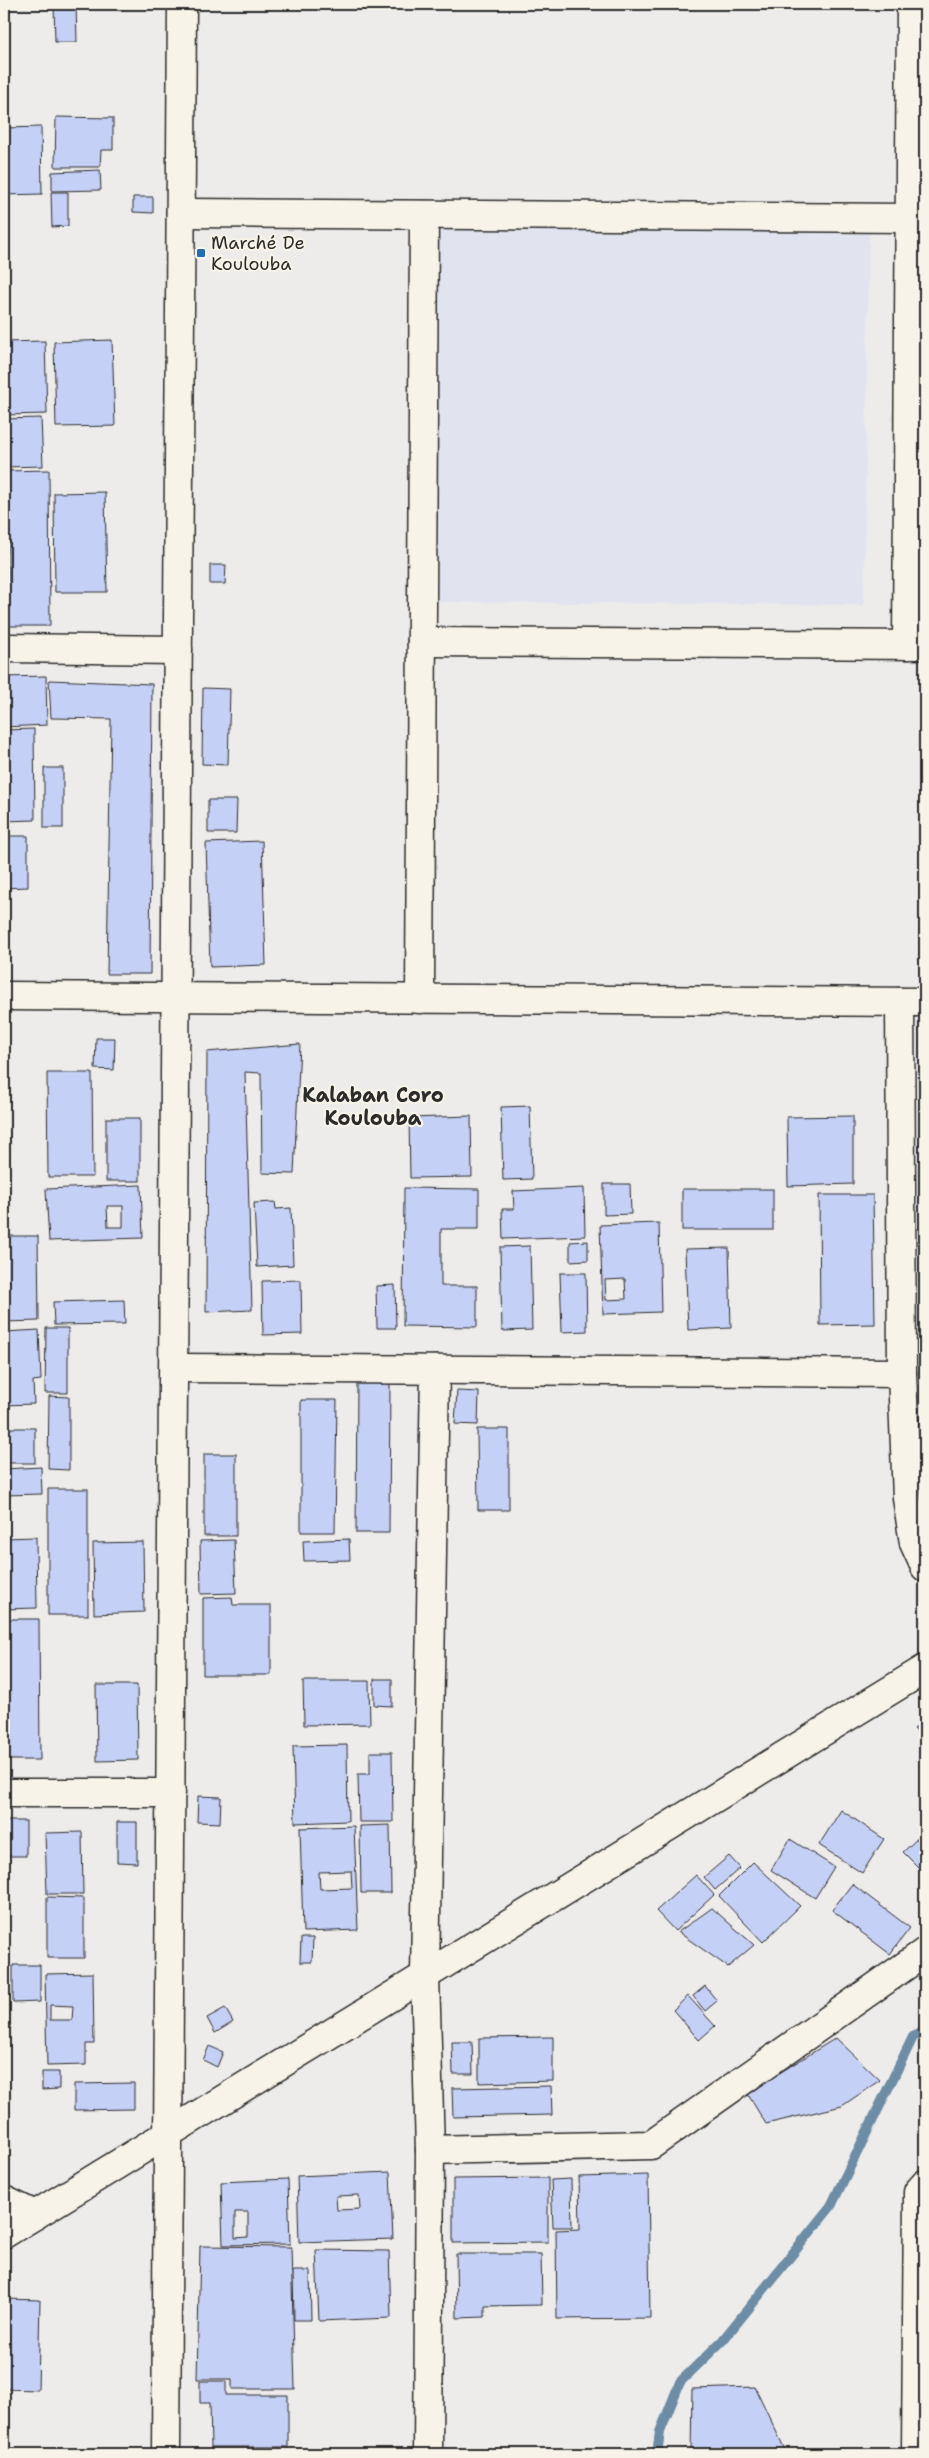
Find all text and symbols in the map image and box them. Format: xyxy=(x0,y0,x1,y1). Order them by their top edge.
place label: Marché De Koulouba xyxy=(211,231,305,276)
marker: Marché De Koulouba xyxy=(195,247,207,259)
district label: Kalaban Coro Koulouba xyxy=(302,1082,444,1131)

